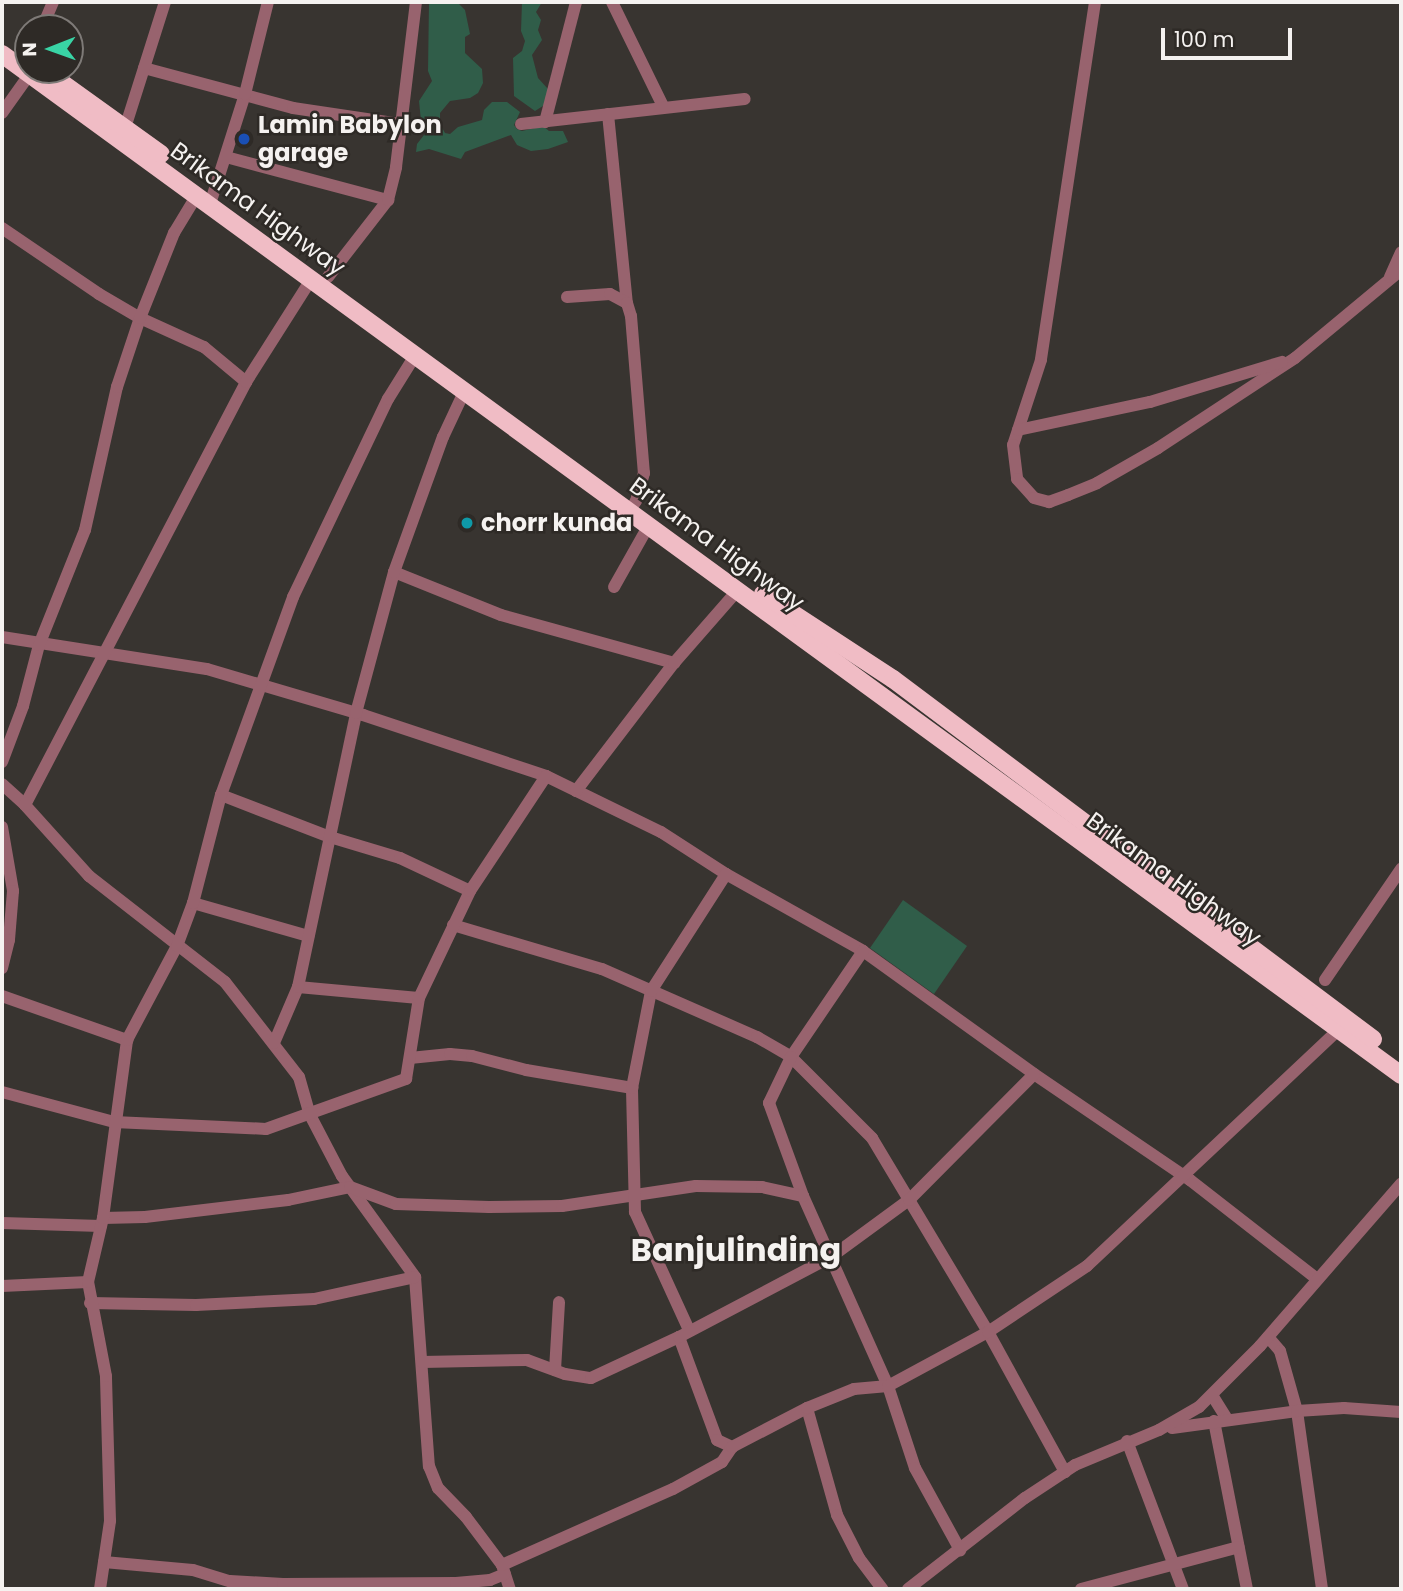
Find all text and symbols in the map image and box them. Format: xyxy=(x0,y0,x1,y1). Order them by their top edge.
north arrow xyxy=(14,14,84,84)
scale bar xyxy=(1165,14,1296,58)
text: 100 m xyxy=(1174,25,1234,54)
text: N xyxy=(16,42,43,57)
place label: Lamin Babylon garage xyxy=(258,111,442,167)
marker: Lamin Babylon garage xyxy=(236,131,252,147)
street label: Brikama Highway xyxy=(165,136,351,282)
street label: Brikama Highway xyxy=(624,471,810,617)
place label: chorr kunda xyxy=(481,509,632,537)
marker: chorr kunda xyxy=(459,515,475,531)
street label: Brikama Highway xyxy=(1081,806,1267,952)
district label: Banjulinding xyxy=(631,1231,841,1269)

